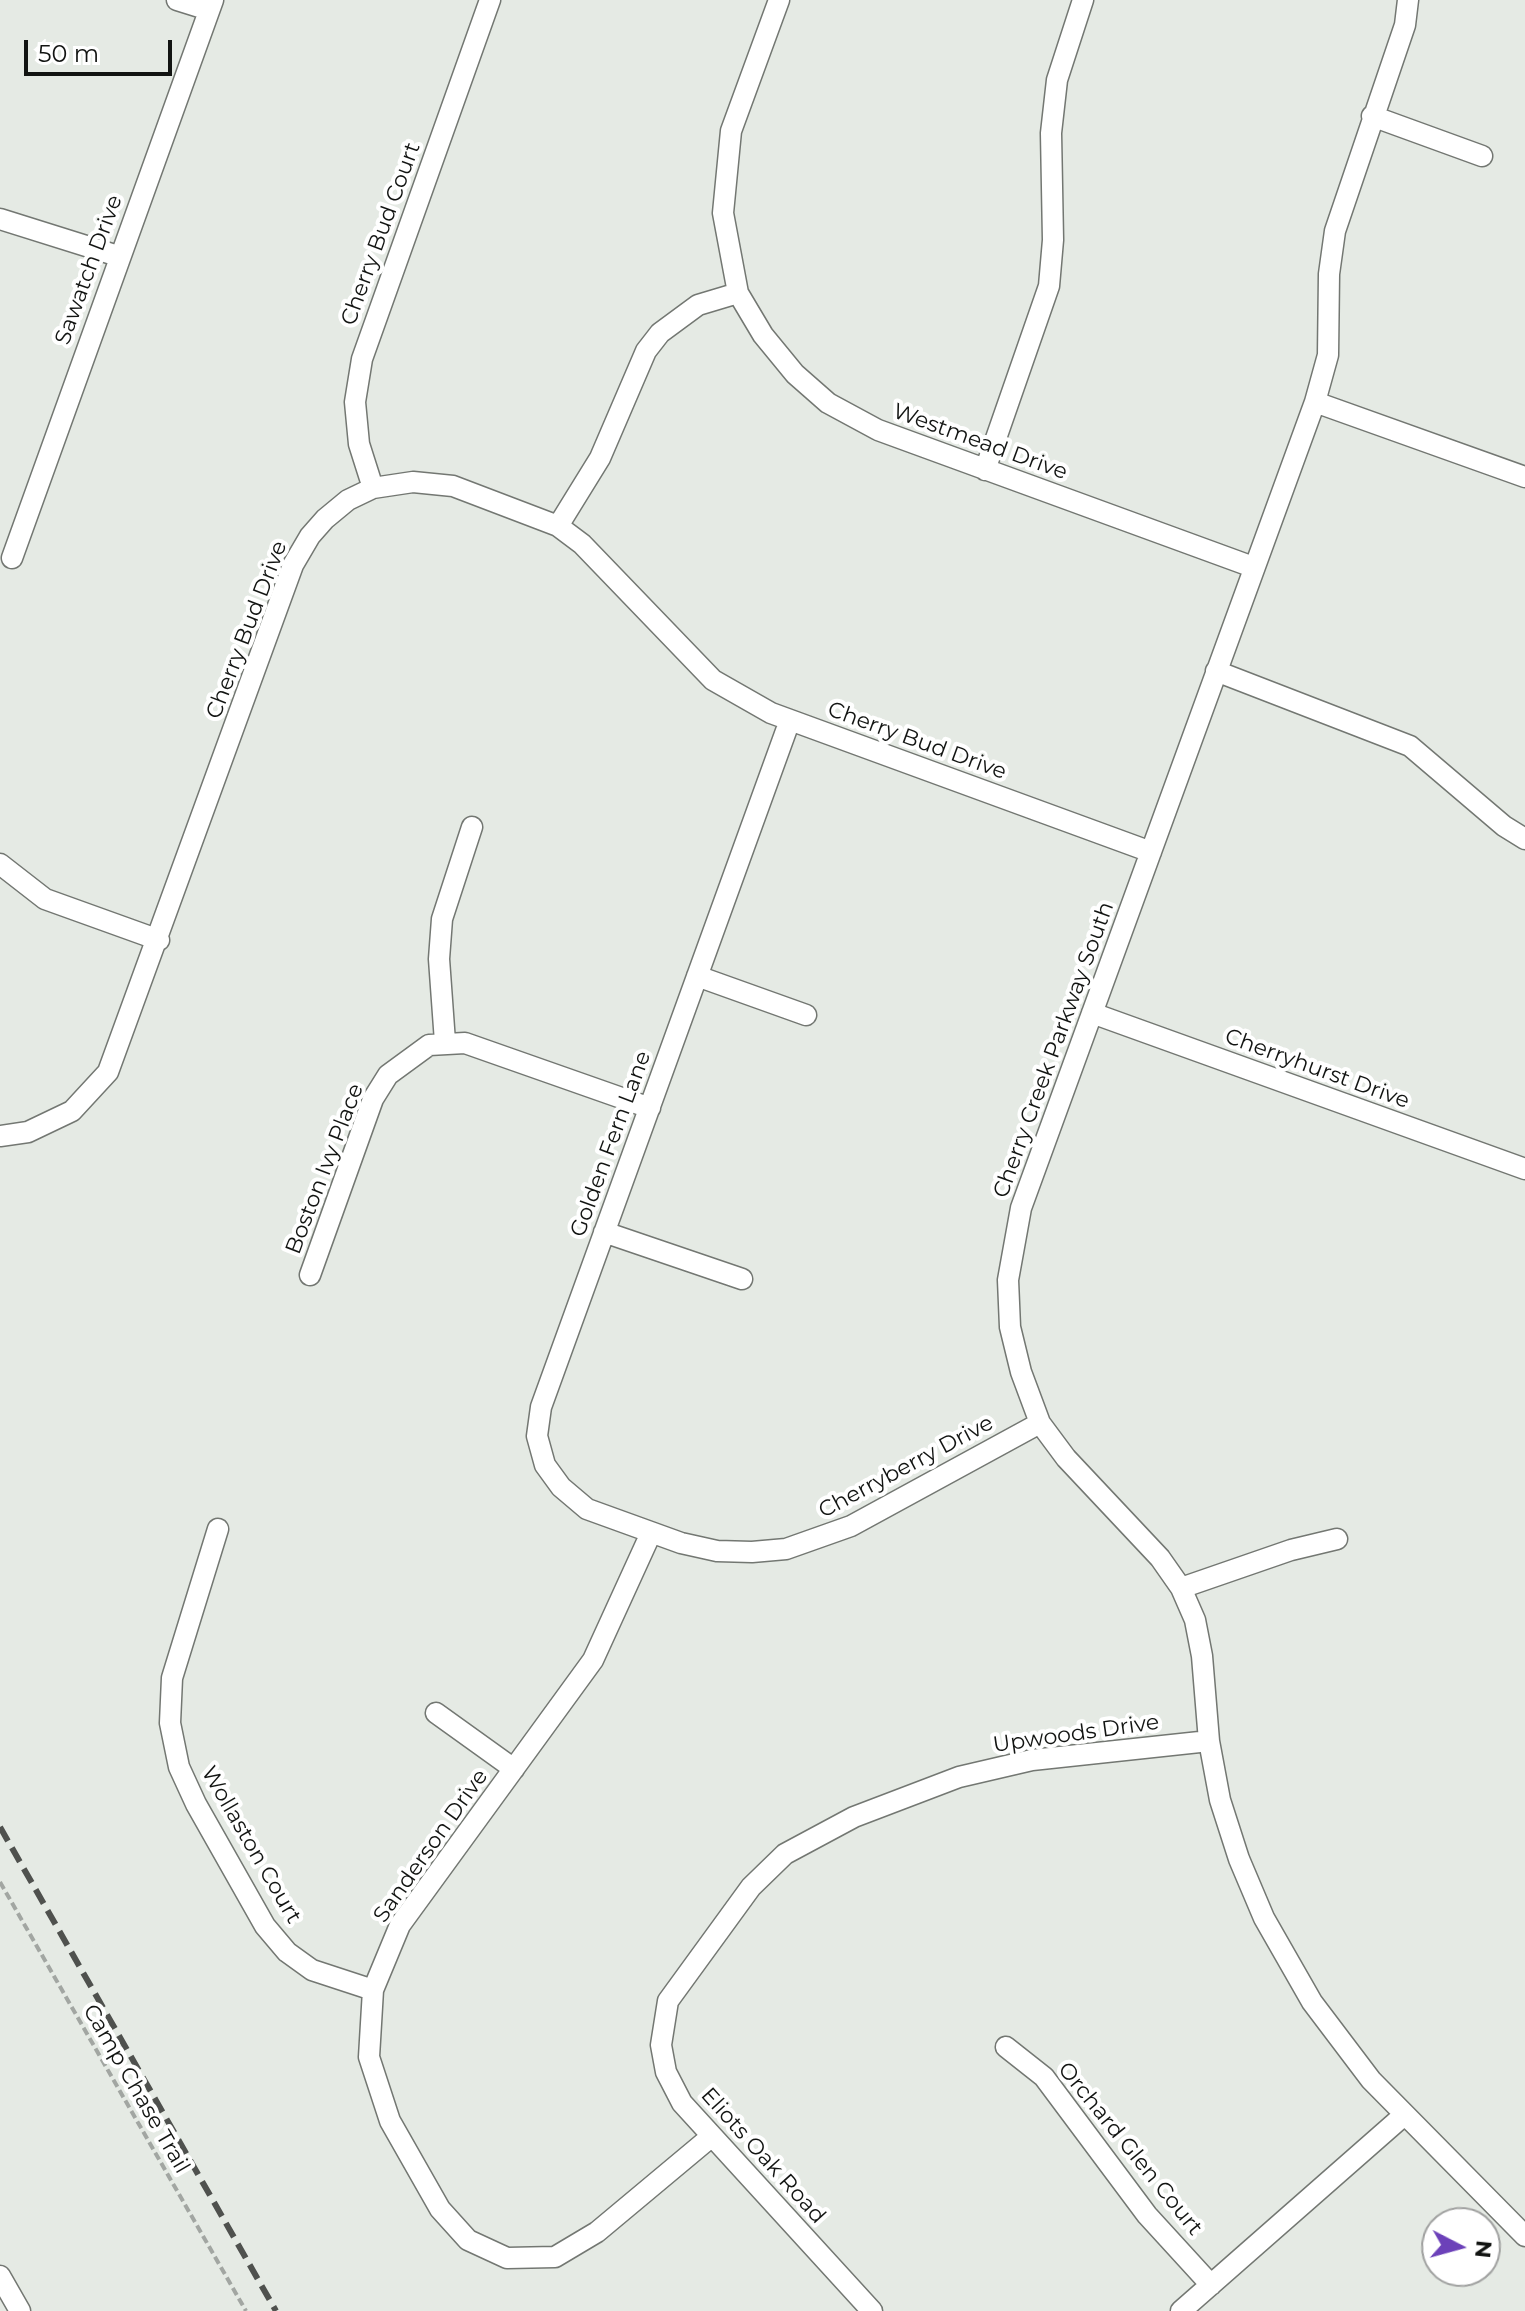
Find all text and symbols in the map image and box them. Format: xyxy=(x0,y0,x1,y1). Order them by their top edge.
scale bar xyxy=(28,24,176,74)
text: 50 m xyxy=(38,39,99,68)
street label: Cherry Bud Court xyxy=(336,139,426,329)
street label: Sawatch Drive xyxy=(50,192,128,348)
street label: Westmead Drive xyxy=(889,398,1071,486)
street label: Cherry Bud Drive xyxy=(201,537,293,723)
street label: Cherry Bud Drive xyxy=(824,696,1010,786)
street label: Cherry Creek Parkway South xyxy=(988,898,1120,1202)
street label: Cherryhurst Drive xyxy=(1221,1023,1413,1115)
street label: Golden Fern Lane xyxy=(565,1048,657,1240)
street label: Boston Ivy Place xyxy=(280,1080,370,1258)
street label: Cherryberry Drive xyxy=(814,1410,998,1524)
street label: Upwoods Drive xyxy=(991,1709,1161,1759)
street label: Wollaston Court xyxy=(195,1762,307,1928)
street label: Sanderson Drive xyxy=(368,1764,494,1928)
street label: Camp Chase Trail xyxy=(77,2000,195,2178)
street label: Orchard Glen Court xyxy=(1052,2057,1208,2241)
street label: Eliots Oak Road xyxy=(695,2083,831,2229)
north arrow xyxy=(1421,2207,1501,2287)
text: N xyxy=(1469,2239,1498,2260)

